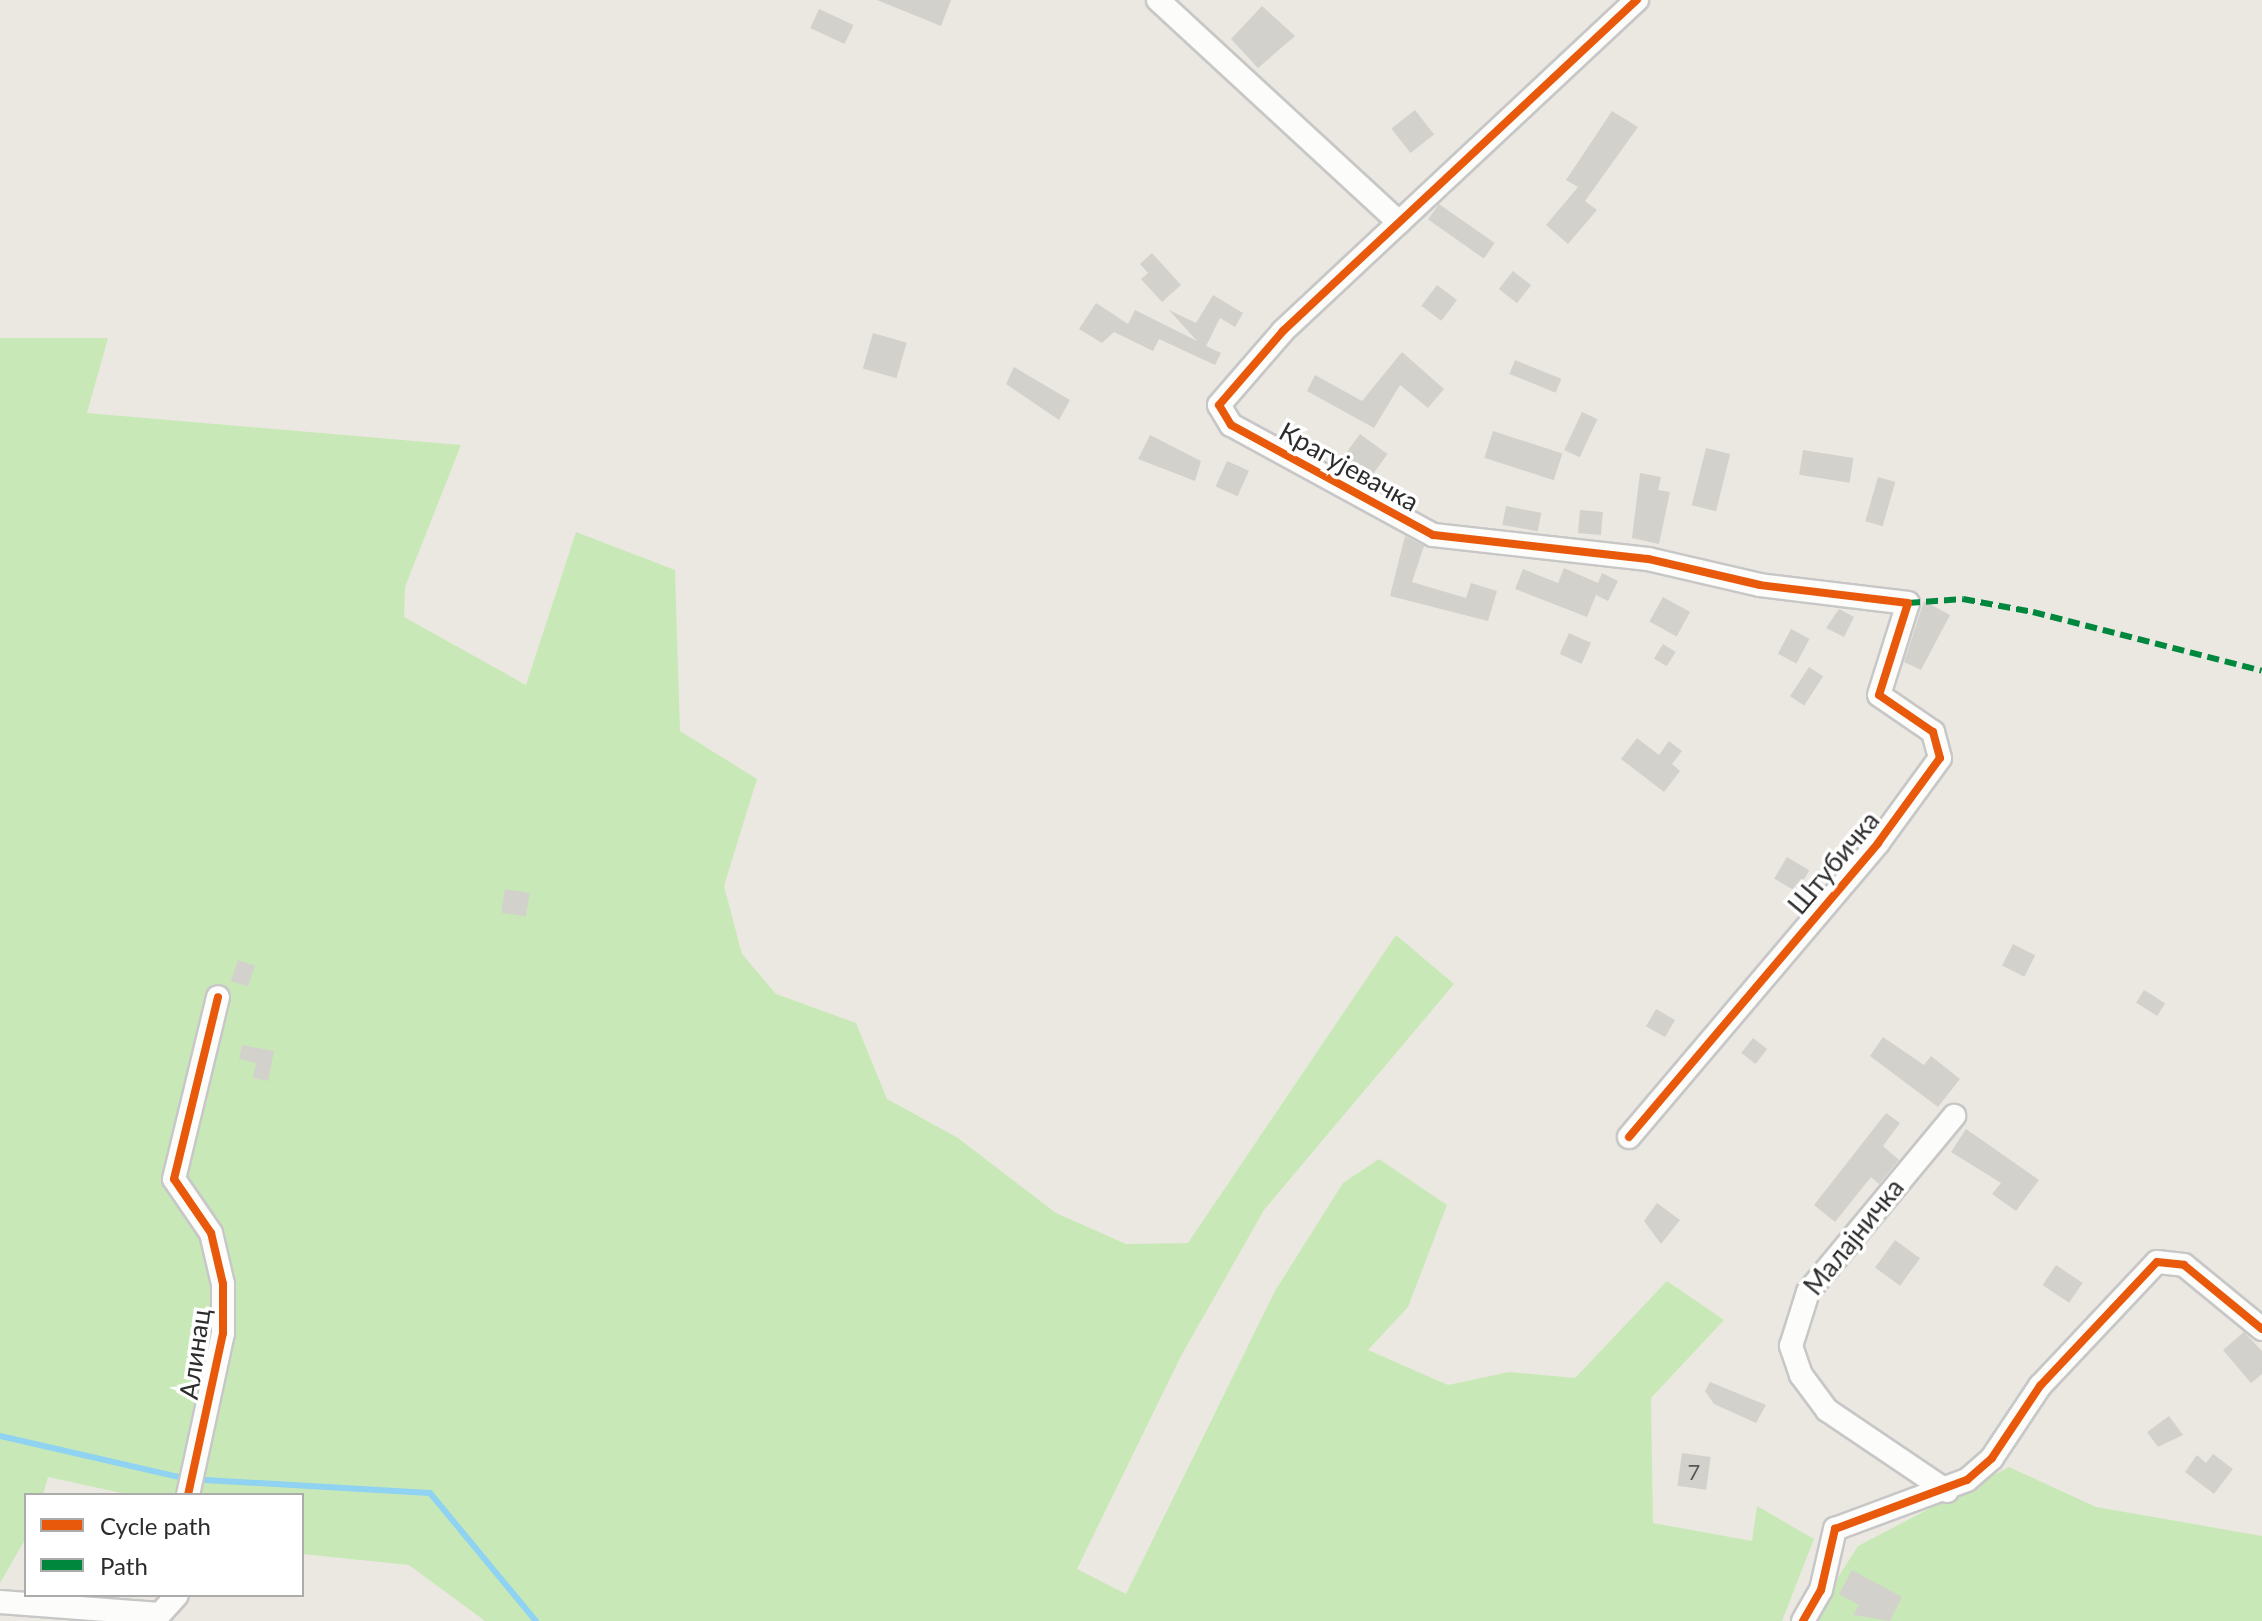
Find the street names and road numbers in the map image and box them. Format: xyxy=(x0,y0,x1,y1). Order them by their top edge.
street label: Крагујевачка xyxy=(1274,416,1424,518)
street label: Штубичка xyxy=(1782,805,1886,921)
street label: Малајничка xyxy=(1798,1173,1910,1301)
street label: Алинац xyxy=(173,1307,217,1401)

